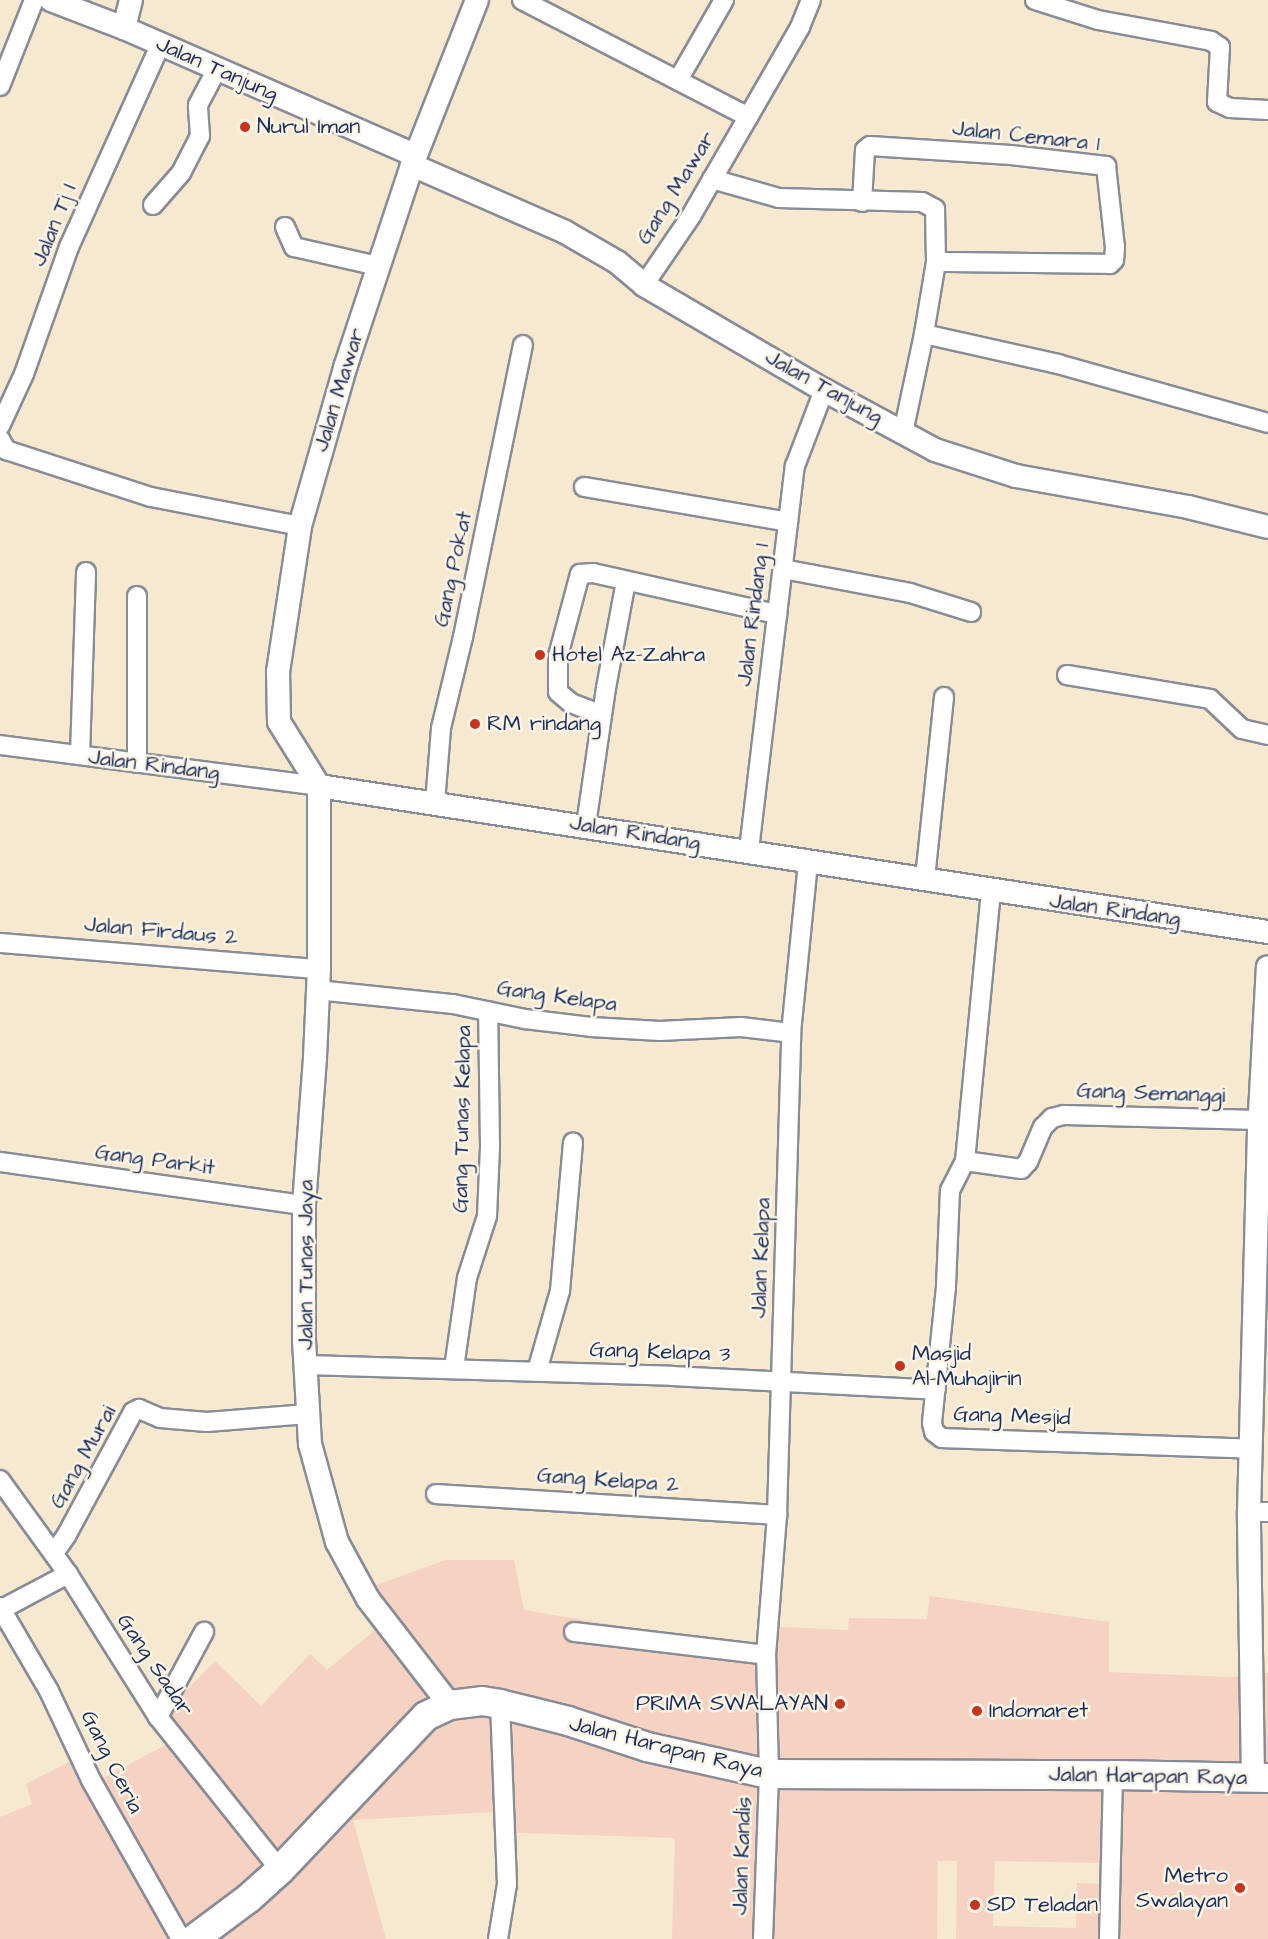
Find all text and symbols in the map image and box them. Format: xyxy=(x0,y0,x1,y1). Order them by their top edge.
street label: Jalan Tanjung xyxy=(152,30,282,108)
place label: Nurul Iman xyxy=(257,114,360,140)
street label: Jalan Cemara 1 xyxy=(951,115,1101,157)
marker: Nurul Iman xyxy=(238,120,252,134)
street label: Gang Mawar xyxy=(631,127,721,249)
street label: Jalan Tj I xyxy=(25,180,83,270)
street label: Jalan Mawar xyxy=(308,325,370,455)
street label: Jalan Tanjung xyxy=(760,344,888,430)
street label: Gang Pokat xyxy=(428,509,478,629)
street label: Jalan Rindang 1 xyxy=(731,542,775,688)
place label: Hotel Az-Zahra xyxy=(552,642,705,668)
marker: Hotel Az-Zahra xyxy=(533,648,547,662)
place label: RM rindang xyxy=(487,711,601,737)
marker: RM rindang xyxy=(468,717,482,731)
street label: Jalan Rindang xyxy=(87,744,221,786)
street label: Jalan Rindang xyxy=(568,810,702,856)
street label: Jalan Rindang xyxy=(1048,888,1182,932)
street label: Jalan Firdaus 2 xyxy=(83,911,239,951)
street label: Gang Kelapa xyxy=(495,975,619,1017)
street label: Gang Tunas Kelapa xyxy=(447,1025,477,1213)
street label: Gang Semanggi xyxy=(1076,1077,1226,1109)
street label: Gang Parkit xyxy=(93,1139,217,1181)
street label: Jalan Tunas Jaya xyxy=(293,1180,319,1350)
street label: Jalan Kelapa xyxy=(746,1197,776,1319)
street label: Gang Kelapa 3 xyxy=(589,1336,731,1368)
place label: Masjid Al-Muhajirin xyxy=(912,1340,1022,1392)
marker: Masjid Al-Muhajirin xyxy=(893,1359,907,1373)
street label: Gang Murai xyxy=(44,1401,122,1513)
street label: Gang Mesjid xyxy=(953,1401,1071,1431)
street label: Gang Kelapa 2 xyxy=(536,1462,680,1498)
street label: Gang Sadar xyxy=(111,1609,199,1721)
place label: PRIMA SWALAYAN xyxy=(636,1691,828,1717)
marker: PRIMA SWALAYAN xyxy=(833,1697,847,1711)
place label: Indomaret xyxy=(989,1698,1088,1724)
marker: Indomaret xyxy=(970,1704,984,1718)
street label: Gang Ceria xyxy=(75,1706,149,1818)
street label: Jalan Harapan Raya xyxy=(566,1710,766,1784)
street label: Jalan Harapan Raya xyxy=(1049,1761,1247,1791)
street label: Jalan Kandis xyxy=(727,1796,757,1916)
place label: Metro Swalayan xyxy=(1136,1862,1228,1914)
marker: Metro Swalayan xyxy=(1233,1881,1247,1895)
place label: SD Teladan xyxy=(987,1892,1098,1918)
marker: SD Teladan xyxy=(968,1898,982,1912)

